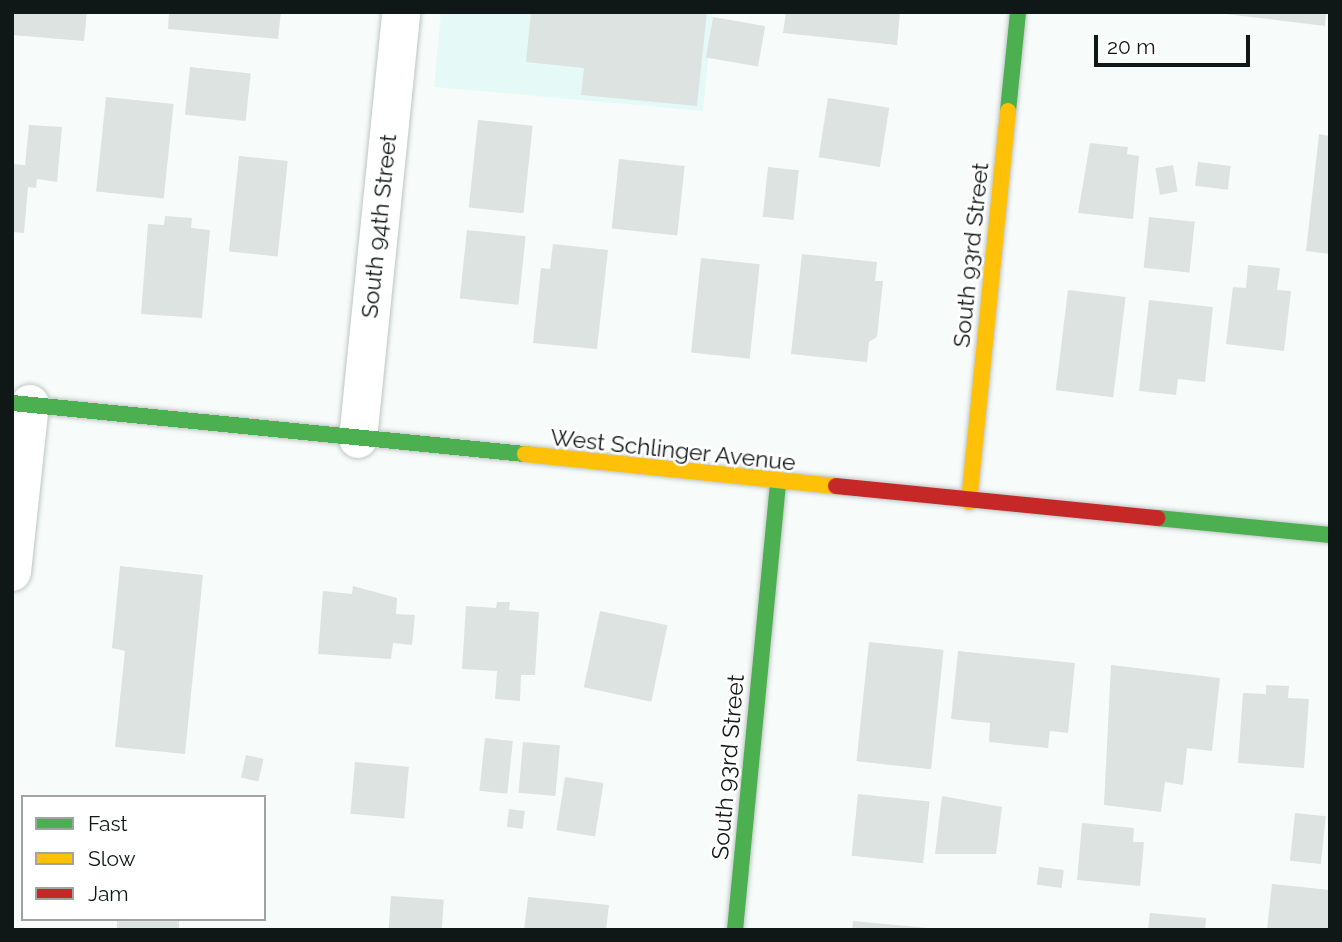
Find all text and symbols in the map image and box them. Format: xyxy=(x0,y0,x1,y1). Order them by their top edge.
scale bar xyxy=(1097,21,1253,65)
text: 20 m xyxy=(1107,34,1155,59)
street label: South 94th Street xyxy=(356,133,402,319)
street label: South 93rd Street xyxy=(948,161,994,349)
street label: West Schlinger Avenue xyxy=(548,423,798,477)
street label: South 93rd Street xyxy=(706,673,750,861)
legend xyxy=(21,795,266,921)
text: Fast xyxy=(88,811,128,836)
text: Slow xyxy=(88,846,136,871)
text: Jam xyxy=(88,881,129,906)

